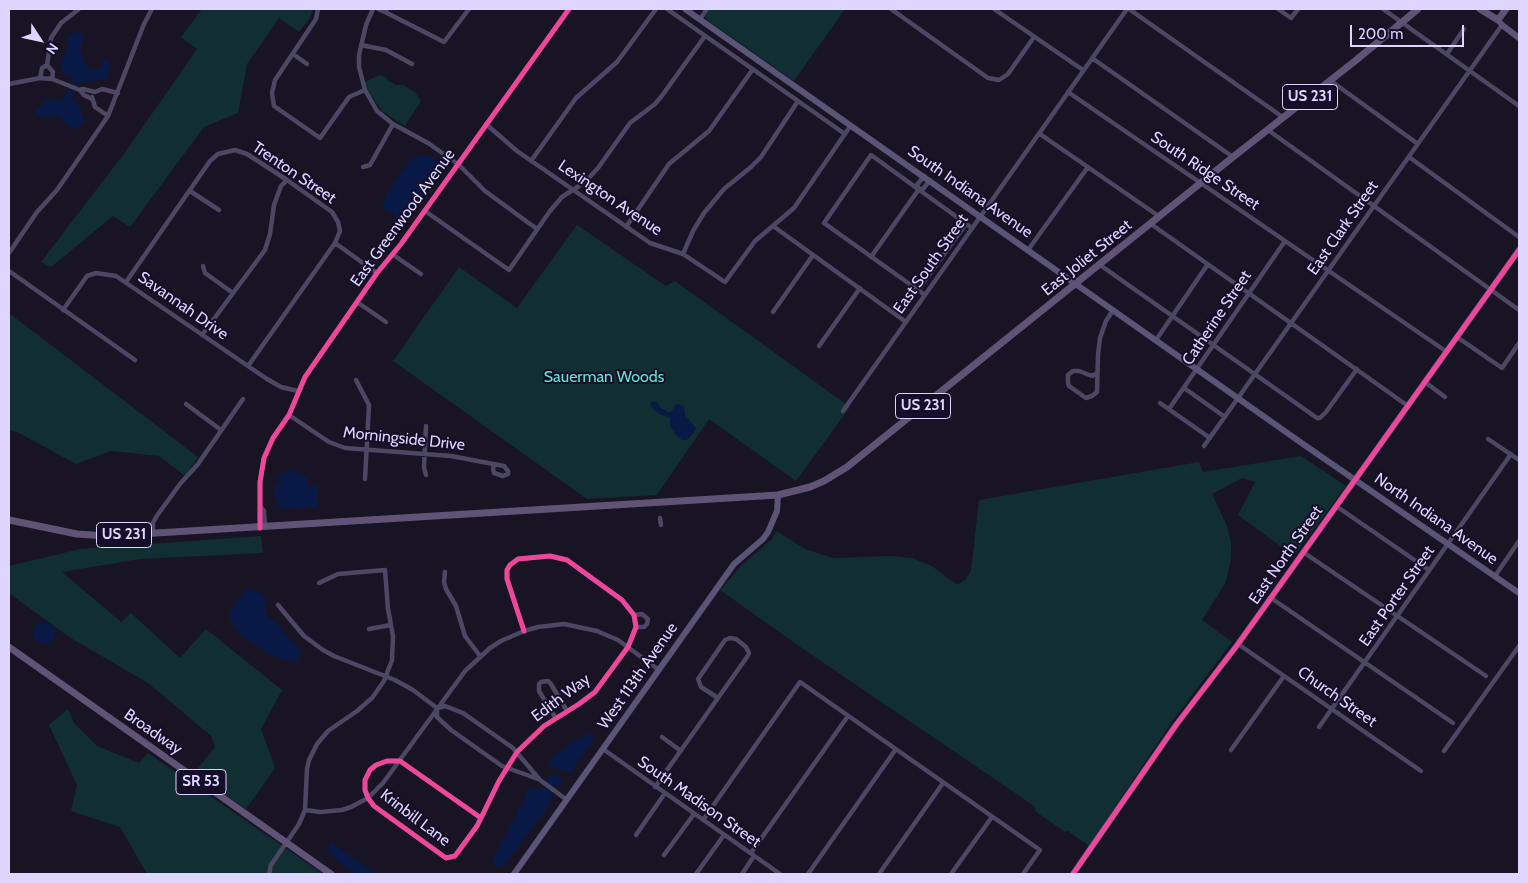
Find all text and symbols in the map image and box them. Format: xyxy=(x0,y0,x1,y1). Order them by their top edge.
north arrow xyxy=(15,15,65,65)
scale bar xyxy=(1353,15,1467,47)
text: 200 m xyxy=(1358,25,1403,43)
text: N xyxy=(42,39,63,58)
road number: US 231 xyxy=(1282,84,1338,110)
street label: South Ridge Street xyxy=(1147,128,1263,214)
street label: Trenton Street xyxy=(249,138,339,208)
street label: South Indiana Avenue xyxy=(904,142,1036,242)
street label: East Greenwood Avenue xyxy=(347,146,459,290)
street label: Lexington Avenue xyxy=(554,156,666,240)
street label: East Clark Street xyxy=(1303,177,1383,279)
street label: East South Street xyxy=(889,210,973,318)
street label: East Joliet Street xyxy=(1038,216,1136,300)
street label: Catherine Street xyxy=(1178,267,1256,369)
street label: Savannah Drive xyxy=(134,268,232,344)
park label: Sauerman Woods xyxy=(544,367,664,387)
road number: US 231 xyxy=(896,394,950,418)
street label: Morningside Drive xyxy=(342,423,466,455)
street label: North Indiana Avenue xyxy=(1371,469,1501,569)
street label: East North Street xyxy=(1245,502,1327,608)
road number: US 231 xyxy=(96,522,152,548)
street label: East Porter Street xyxy=(1355,542,1439,650)
street label: West 113th Avenue xyxy=(594,619,682,733)
street label: Church Street xyxy=(1294,663,1380,731)
street label: Edith Way xyxy=(528,670,594,726)
street label: Broadway xyxy=(120,705,186,759)
street label: South Madison Street xyxy=(634,752,764,852)
road number: SR 53 xyxy=(176,770,226,794)
street label: Krinbill Lane xyxy=(376,785,454,851)

